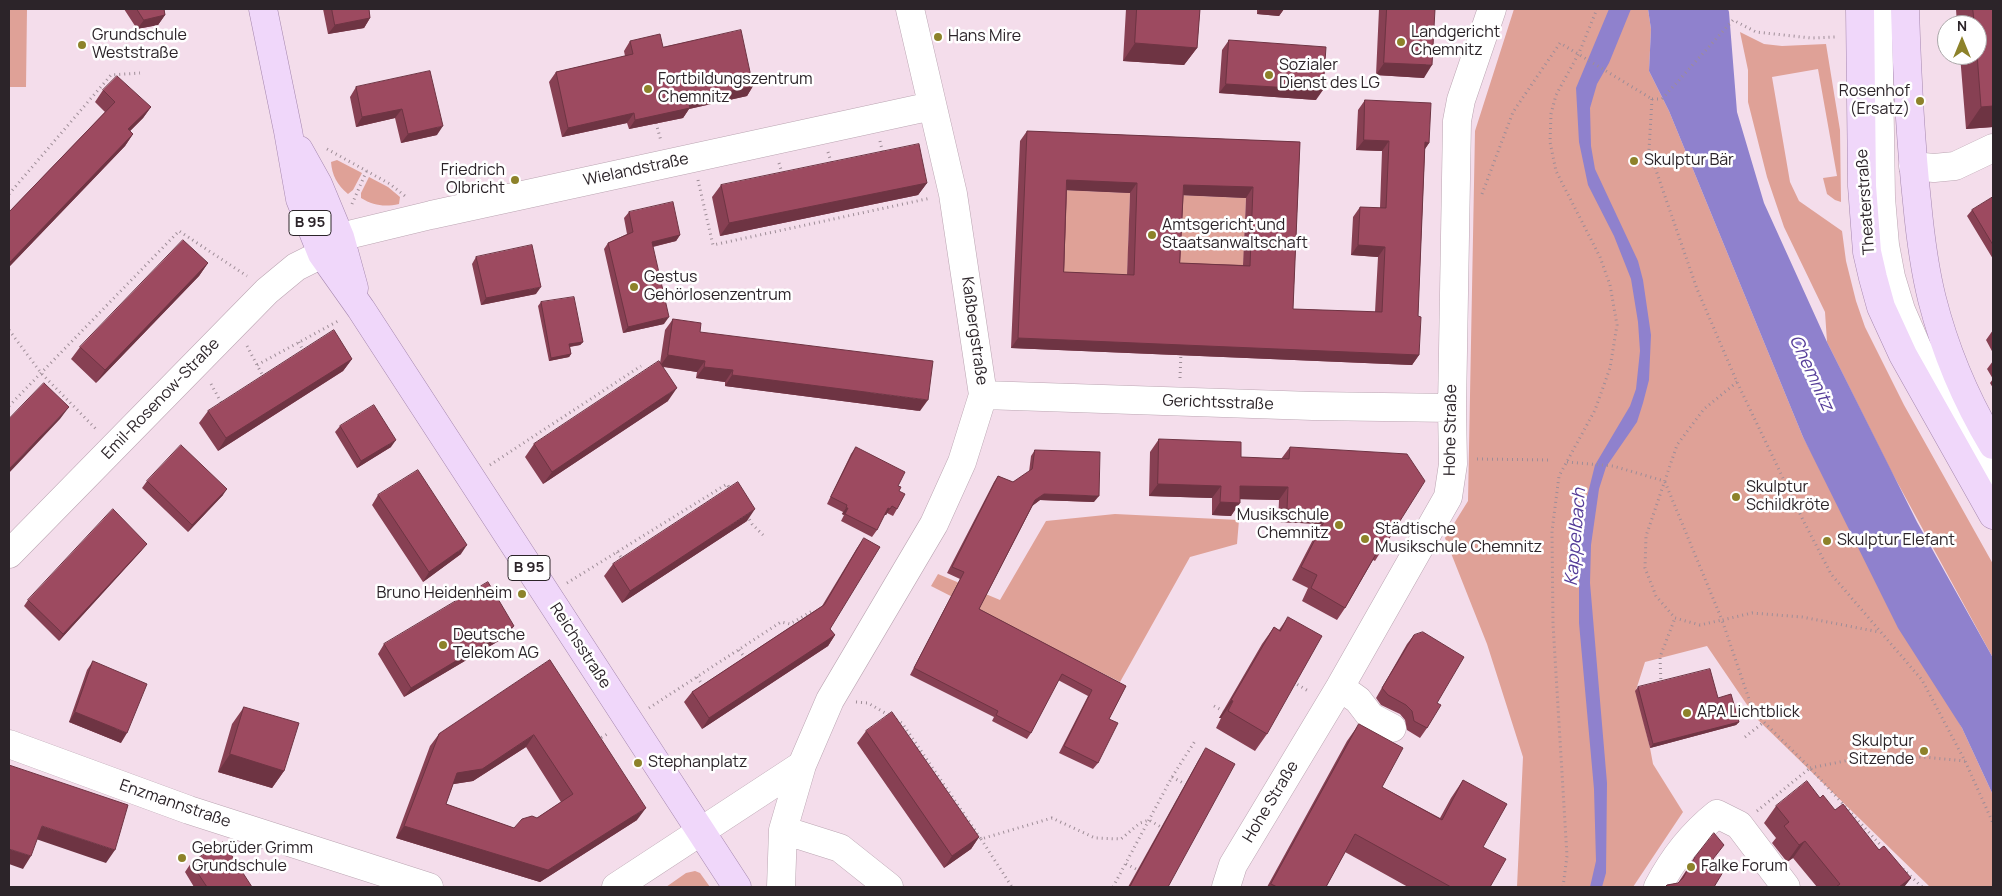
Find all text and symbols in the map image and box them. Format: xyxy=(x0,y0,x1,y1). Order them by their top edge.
north arrow xyxy=(1937,15,1987,65)
text: N xyxy=(1957,16,1967,35)
place label: Landgericht Chemnitz xyxy=(1411,23,1500,61)
place label: Grundschule Weststraße xyxy=(92,26,187,64)
place label: Hans Mire xyxy=(948,27,1021,47)
marker: Hans Mire xyxy=(932,31,944,43)
marker: Landgericht Chemnitz xyxy=(1395,36,1407,48)
marker: Grundschule Weststraße xyxy=(76,39,88,51)
place label: Sozialer Dienst des LG xyxy=(1279,56,1380,94)
marker: Sozialer Dienst des LG xyxy=(1263,69,1275,81)
place label: Fortbildungszentrum Chemnitz xyxy=(658,70,812,108)
place label: Rosenhof (Ersatz) xyxy=(1839,82,1910,120)
marker: Fortbildungszentrum Chemnitz xyxy=(642,83,654,95)
marker: Rosenhof (Ersatz) xyxy=(1914,95,1926,107)
street label: Theaterstraße xyxy=(1853,148,1879,256)
street label: Wielandstraße xyxy=(581,149,691,191)
place label: Skulptur Bär xyxy=(1644,151,1734,171)
marker: Skulptur Bär xyxy=(1628,155,1640,167)
place label: Friedrich Olbricht xyxy=(441,161,505,199)
marker: Friedrich Olbricht xyxy=(509,174,521,186)
road number: B 95 xyxy=(289,210,331,236)
place label: Amtsgericht und Staatsanwaltschaft xyxy=(1162,216,1308,254)
marker: Amtsgericht und Staatsanwaltschaft xyxy=(1146,229,1158,241)
place label: Gestus Gehörlosenzentrum xyxy=(644,268,791,306)
street label: Kaßbergstraße xyxy=(957,275,991,387)
marker: Gestus Gehörlosenzentrum xyxy=(628,281,640,293)
water label: Chemnitz xyxy=(1784,332,1838,414)
street label: Emil-Rosenow-Straße xyxy=(98,334,224,464)
street label: Hohe Straße xyxy=(1441,384,1461,476)
street label: Gerichtsstraße xyxy=(1162,391,1274,415)
place label: Skulptur Schildkröte xyxy=(1746,478,1830,516)
water label: Kappelbach xyxy=(1561,487,1591,587)
marker: Skulptur Schildkröte xyxy=(1730,491,1742,503)
place label: Musikschule Chemnitz xyxy=(1237,506,1329,544)
marker: Musikschule Chemnitz xyxy=(1333,519,1345,531)
place label: Städtische Musikschule Chemnitz xyxy=(1375,520,1542,558)
place label: Skulptur Elefant xyxy=(1837,531,1955,551)
marker: Städtische Musikschule Chemnitz xyxy=(1359,533,1371,545)
marker: Skulptur Elefant xyxy=(1821,535,1833,547)
road number: B 95 xyxy=(508,556,550,580)
place label: Bruno Heidenheim xyxy=(377,584,512,604)
marker: Bruno Heidenheim xyxy=(516,588,528,600)
street label: Reichsstraße xyxy=(545,600,615,692)
place label: Deutsche Telekom AG xyxy=(453,626,539,664)
marker: Deutsche Telekom AG xyxy=(437,639,449,651)
place label: APA Lichtblick xyxy=(1697,703,1800,723)
marker: APA Lichtblick xyxy=(1681,707,1693,719)
place label: Skulptur Sitzende xyxy=(1849,732,1914,770)
marker: Skulptur Sitzende xyxy=(1918,745,1930,757)
place label: Stephanplatz xyxy=(648,753,747,773)
marker: Stephanplatz xyxy=(632,757,644,769)
street label: Hohe Straße xyxy=(1239,758,1303,846)
street label: Enzmannstraße xyxy=(117,776,233,832)
place label: Gebrüder Grimm Grundschule xyxy=(192,839,313,877)
marker: Gebrüder Grimm Grundschule xyxy=(176,852,188,864)
place label: Falke Forum xyxy=(1701,857,1788,877)
marker: Falke Forum xyxy=(1685,861,1697,873)

